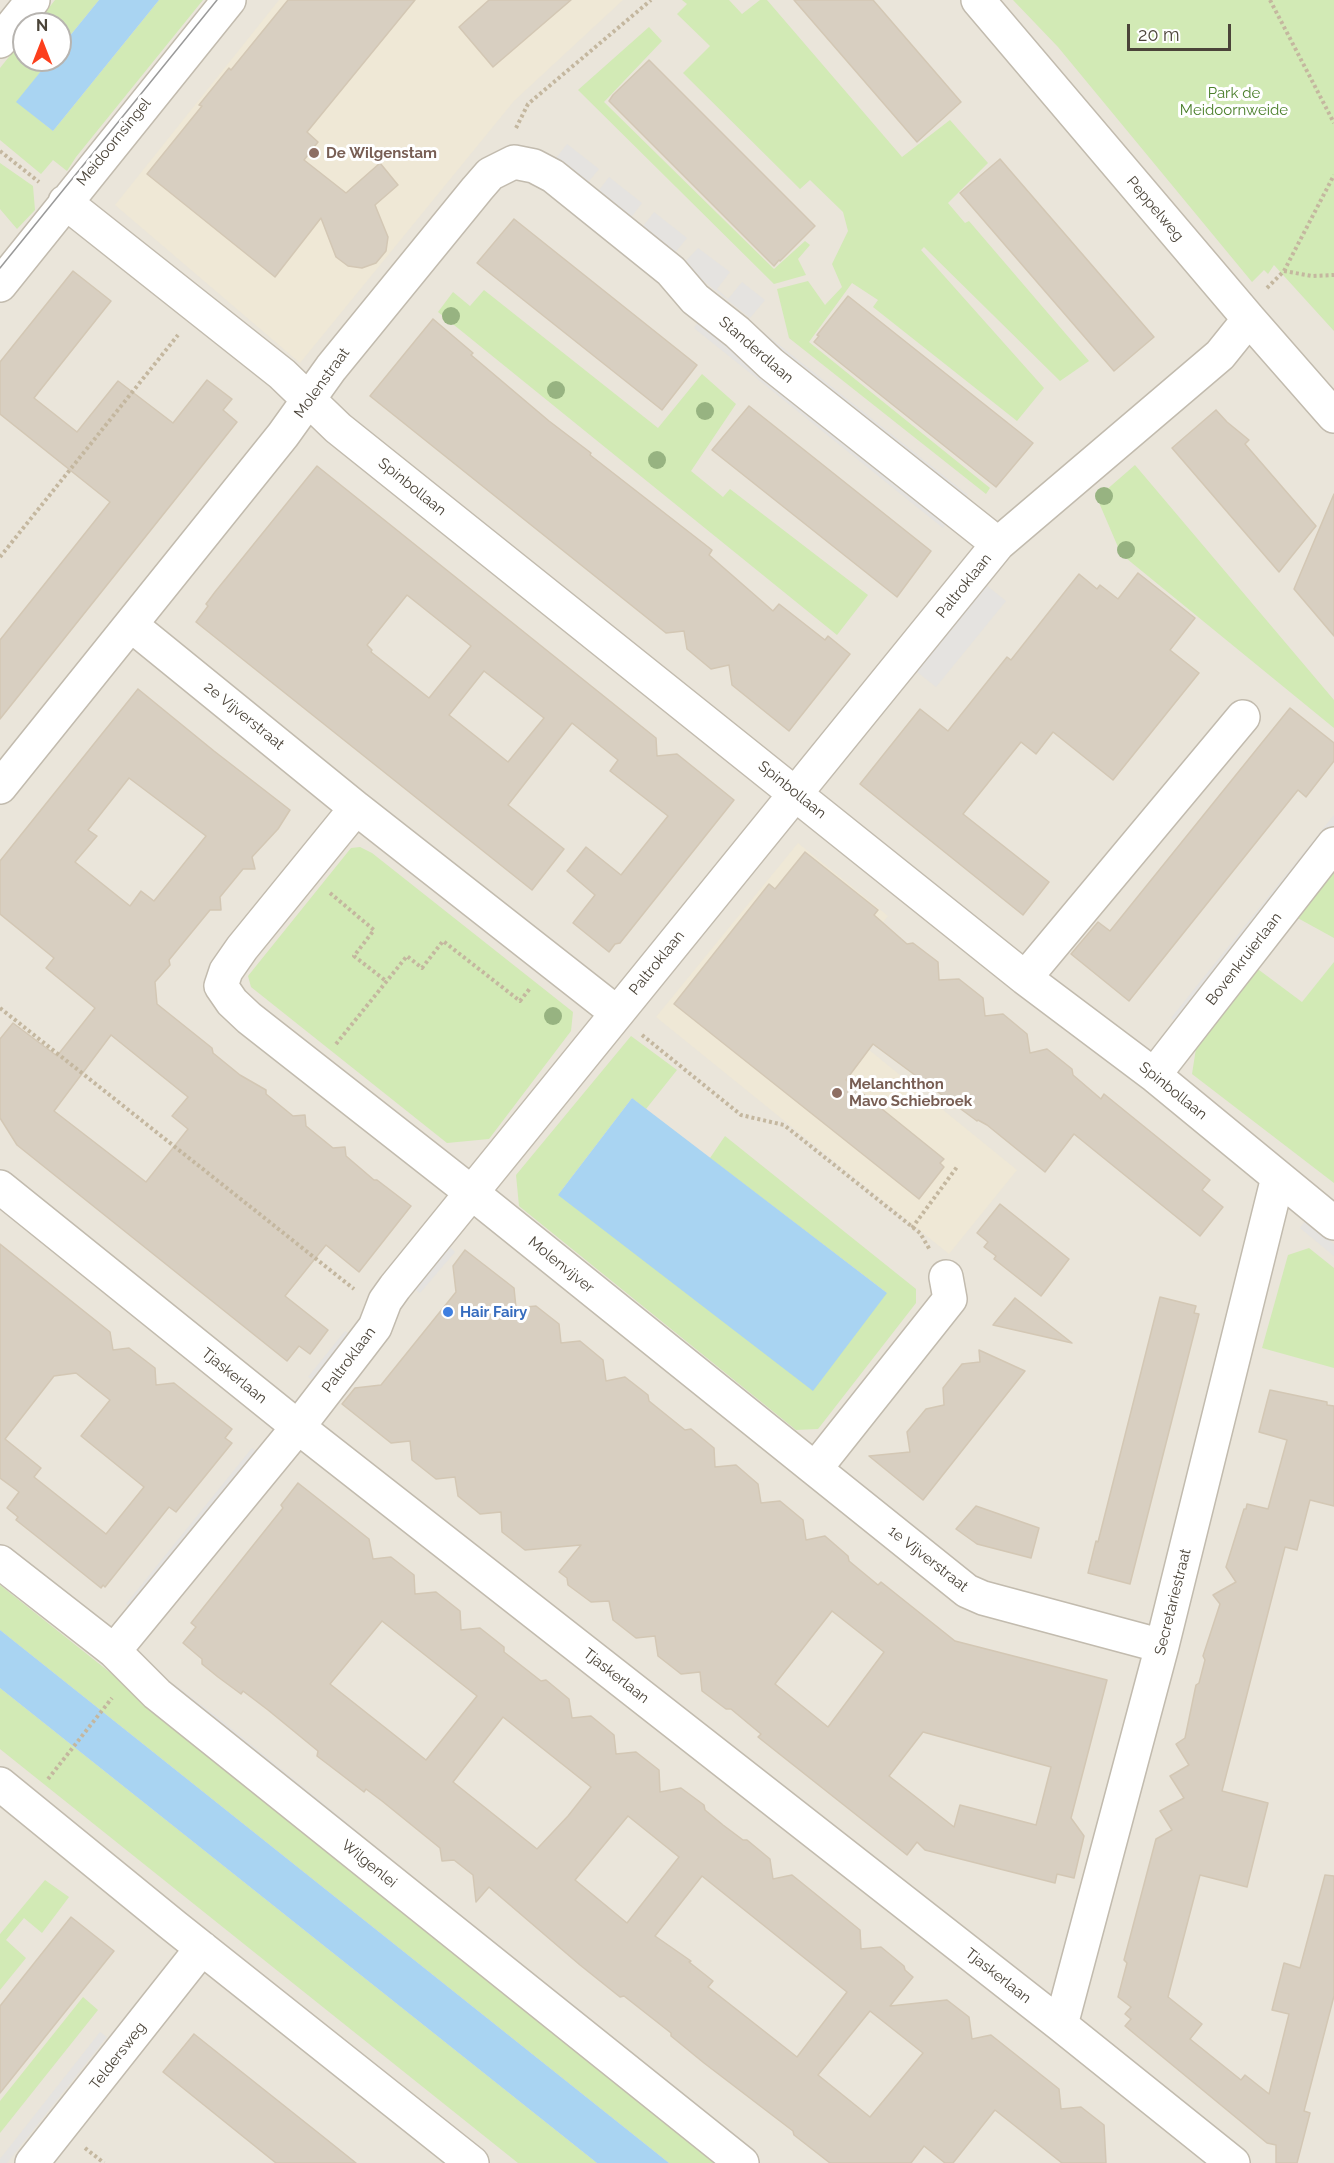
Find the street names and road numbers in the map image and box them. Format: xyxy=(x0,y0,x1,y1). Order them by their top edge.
street label: Meidoornsingel xyxy=(73,94,155,190)
street label: Peppelweg xyxy=(1123,173,1187,245)
street label: Standerdlaan xyxy=(715,313,797,387)
street label: Molenstraat xyxy=(291,344,353,422)
street label: Spinbollaan xyxy=(375,454,449,520)
street label: Paltroklaan xyxy=(933,550,995,622)
street label: 2e Vijverstraat xyxy=(200,678,288,754)
street label: Spinbollaan xyxy=(755,757,829,823)
street label: Bovenkruierlaan xyxy=(1202,909,1286,1009)
street label: Paltroklaan xyxy=(626,927,688,999)
street label: Spinbollaan xyxy=(1136,1058,1210,1124)
street label: Molenvijver xyxy=(524,1233,598,1297)
street label: Paltroklaan xyxy=(318,1324,380,1396)
street label: Tjaskerlaan xyxy=(198,1344,270,1408)
street label: 1e Vijverstraat xyxy=(884,1522,972,1596)
street label: Secretariestraat xyxy=(1151,1547,1195,1657)
street label: Tjaskerlaan xyxy=(579,1645,653,1707)
street label: Wilgenlei xyxy=(338,1836,400,1892)
street label: Tjaskerlaan xyxy=(961,1945,1035,2007)
street label: Teldersweg xyxy=(86,2019,150,2093)

